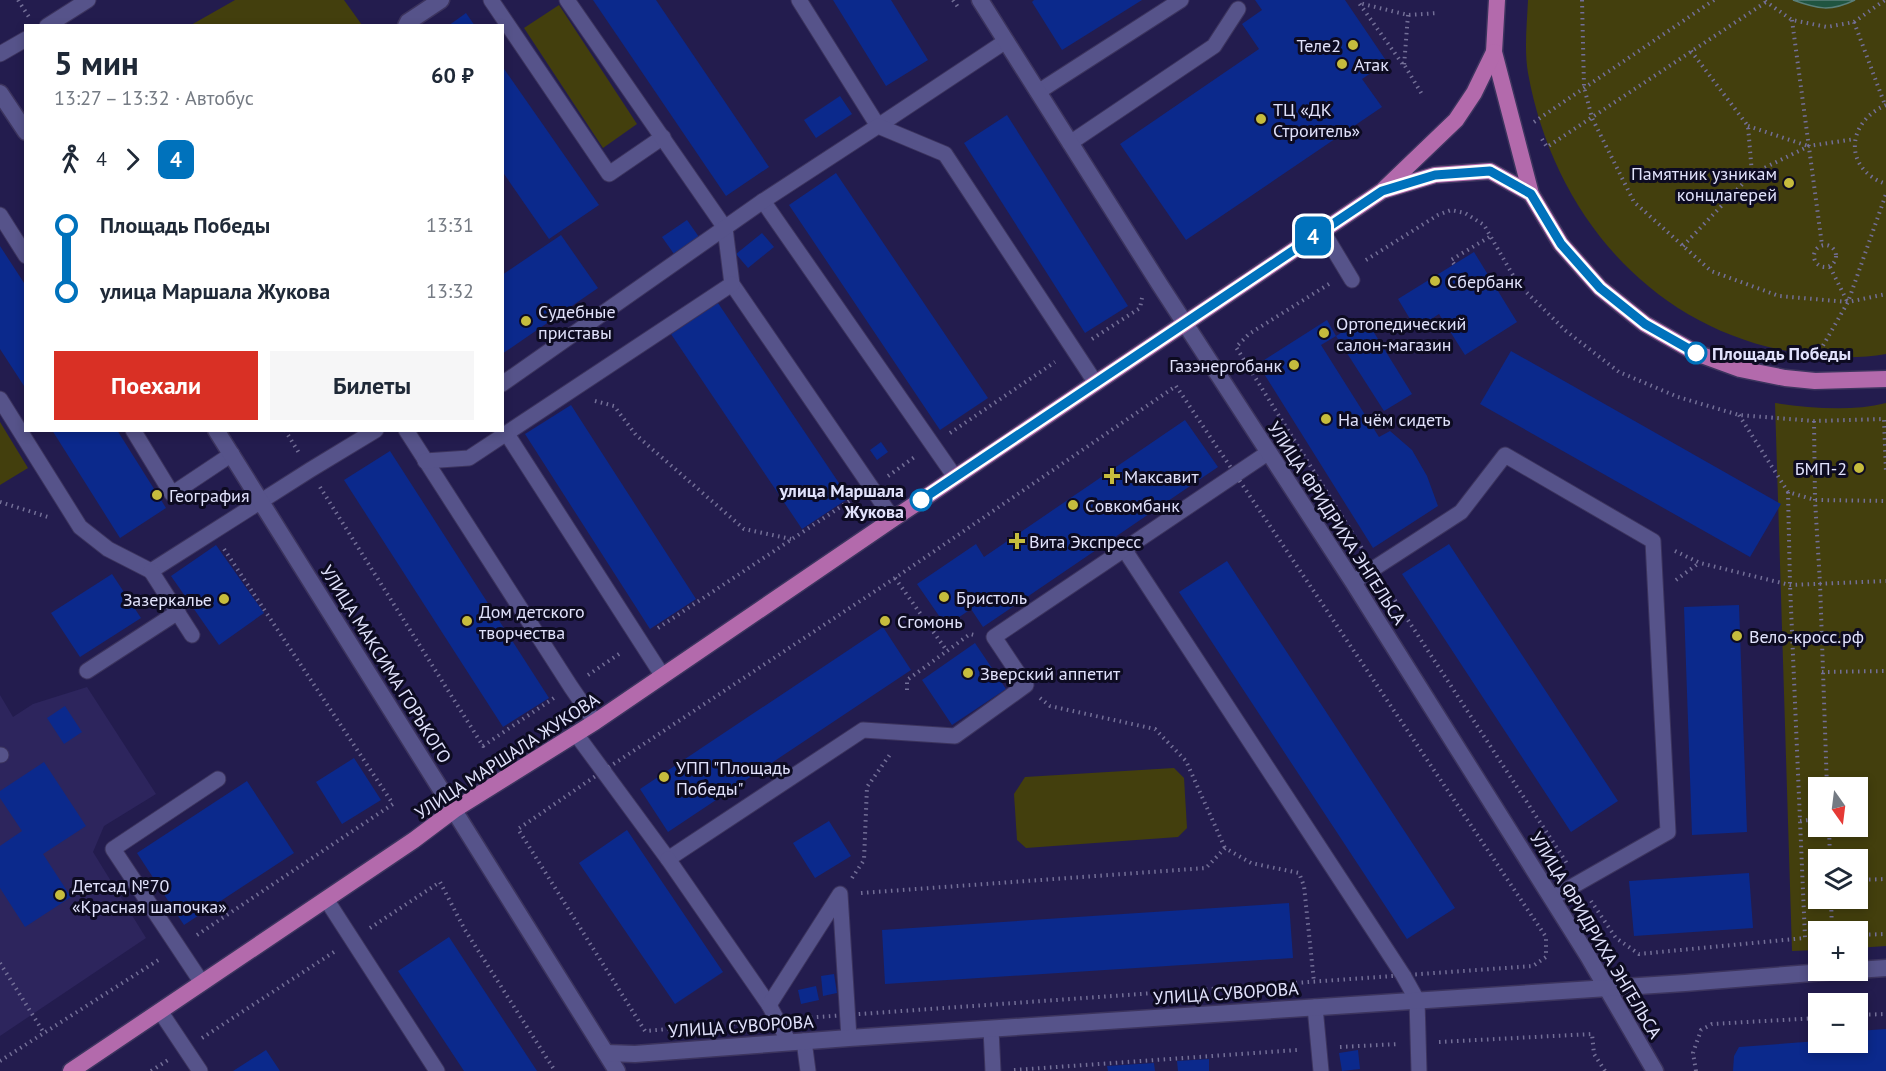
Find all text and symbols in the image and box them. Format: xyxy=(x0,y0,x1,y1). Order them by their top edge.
place label: Теле2 xyxy=(1297,34,1341,57)
marker: Теле2 xyxy=(1346,38,1360,52)
text: 5 мин xyxy=(54,41,139,84)
place label: Атак xyxy=(1354,53,1389,76)
marker: Атак xyxy=(1335,57,1349,71)
text: 60 ₽ xyxy=(431,61,474,89)
text: 13:27 – 13:32 · Автобус xyxy=(54,85,254,111)
place label: ТЦ «ДК Строитель» xyxy=(1273,98,1360,142)
marker: ТЦ «ДК Строитель» xyxy=(1254,112,1268,126)
icon: walk xyxy=(54,143,87,176)
icon: forward xyxy=(116,143,149,176)
text: 4 xyxy=(96,146,107,172)
text: 4 xyxy=(170,146,182,173)
place label: Памятник узникам концлагерей xyxy=(1631,162,1777,206)
marker: Памятник узникам концлагерей xyxy=(1782,176,1796,190)
text: Площадь Победы xyxy=(100,211,270,239)
text: 13:31 xyxy=(426,212,474,238)
line badge: 4 xyxy=(1294,216,1332,256)
text: 4 xyxy=(1307,223,1319,250)
place label: Сбербанк xyxy=(1447,270,1523,293)
marker: Сбербанк xyxy=(1428,274,1442,288)
text: улица Маршала Жукова xyxy=(100,277,330,305)
text: 13:32 xyxy=(426,278,474,304)
place label: Судебные приставы xyxy=(538,300,616,344)
place label: Ортопедический салон-магазин xyxy=(1336,312,1466,356)
marker: Судебные приставы xyxy=(519,314,533,328)
marker: Ортопедический салон-магазин xyxy=(1317,326,1331,340)
marker: Площадь Победы xyxy=(1685,342,1707,364)
place label: Площадь Победы xyxy=(1712,342,1851,365)
button: Поехали xyxy=(54,351,258,420)
button: Билеты xyxy=(270,351,474,420)
place label: Газэнергобанк xyxy=(1169,354,1282,377)
marker: Газэнергобанк xyxy=(1287,358,1301,372)
place label: На чём сидеть xyxy=(1338,408,1451,431)
marker: На чём сидеть xyxy=(1319,412,1333,426)
street label: УЛИЦА ФРИДРИХА ЭНГЕЛЬСА xyxy=(1263,417,1412,629)
place label: БМП-2 xyxy=(1795,457,1847,480)
marker: БМП-2 xyxy=(1852,461,1866,475)
place label: Максавит xyxy=(1124,465,1199,488)
marker: Максавит xyxy=(1105,469,1119,483)
place label: улица Маршала Жукова xyxy=(778,479,904,523)
place label: География xyxy=(169,484,250,507)
marker: География xyxy=(150,488,164,502)
marker: улица Маршала Жукова xyxy=(910,489,932,511)
place label: Совкомбанк xyxy=(1085,494,1180,517)
marker: Совкомбанк xyxy=(1066,498,1080,512)
place label: Вита Экспресс xyxy=(1029,530,1141,553)
marker: Вита Экспресс xyxy=(1010,534,1024,548)
street label: УЛИЦА МАКСИМА ГОРЬКОГО xyxy=(315,561,457,767)
place label: Бристоль xyxy=(956,586,1027,609)
place label: Зазеркалье xyxy=(123,588,212,611)
marker: Бристоль xyxy=(937,590,951,604)
marker: Зазеркалье xyxy=(217,592,231,606)
place label: Дом детского творчества xyxy=(479,600,585,644)
place label: Сгомонь xyxy=(897,610,963,633)
marker: Дом детского творчества xyxy=(460,614,474,628)
marker: Сгомонь xyxy=(878,614,892,628)
place label: Вело-кросс.рф xyxy=(1749,625,1864,648)
marker: Вело-кросс.рф xyxy=(1730,629,1744,643)
place label: Зверский аппетит xyxy=(980,662,1121,685)
marker: Зверский аппетит xyxy=(961,666,975,680)
street label: УЛИЦА МАРШАЛА ЖУКОВА xyxy=(411,688,604,824)
place label: УПП "Площадь Победы" xyxy=(676,756,790,800)
marker: УПП "Площадь Победы" xyxy=(657,770,671,784)
north arrow xyxy=(1808,777,1868,837)
map controls xyxy=(1808,777,1868,1053)
street label: УЛИЦА ФРИДРИХА ЭНГЕЛЬСА xyxy=(1525,827,1667,1043)
button: layers xyxy=(1808,849,1868,909)
place label: Детсад №70 «Красная шапочка» xyxy=(72,874,227,918)
marker: Детсад №70 «Красная шапочка» xyxy=(53,888,67,902)
button: + xyxy=(1808,921,1868,981)
street label: УЛИЦА СУВОРОВА xyxy=(1153,976,1300,1010)
button: − xyxy=(1808,993,1868,1053)
street label: УЛИЦА СУВОРОВА xyxy=(668,1009,815,1043)

